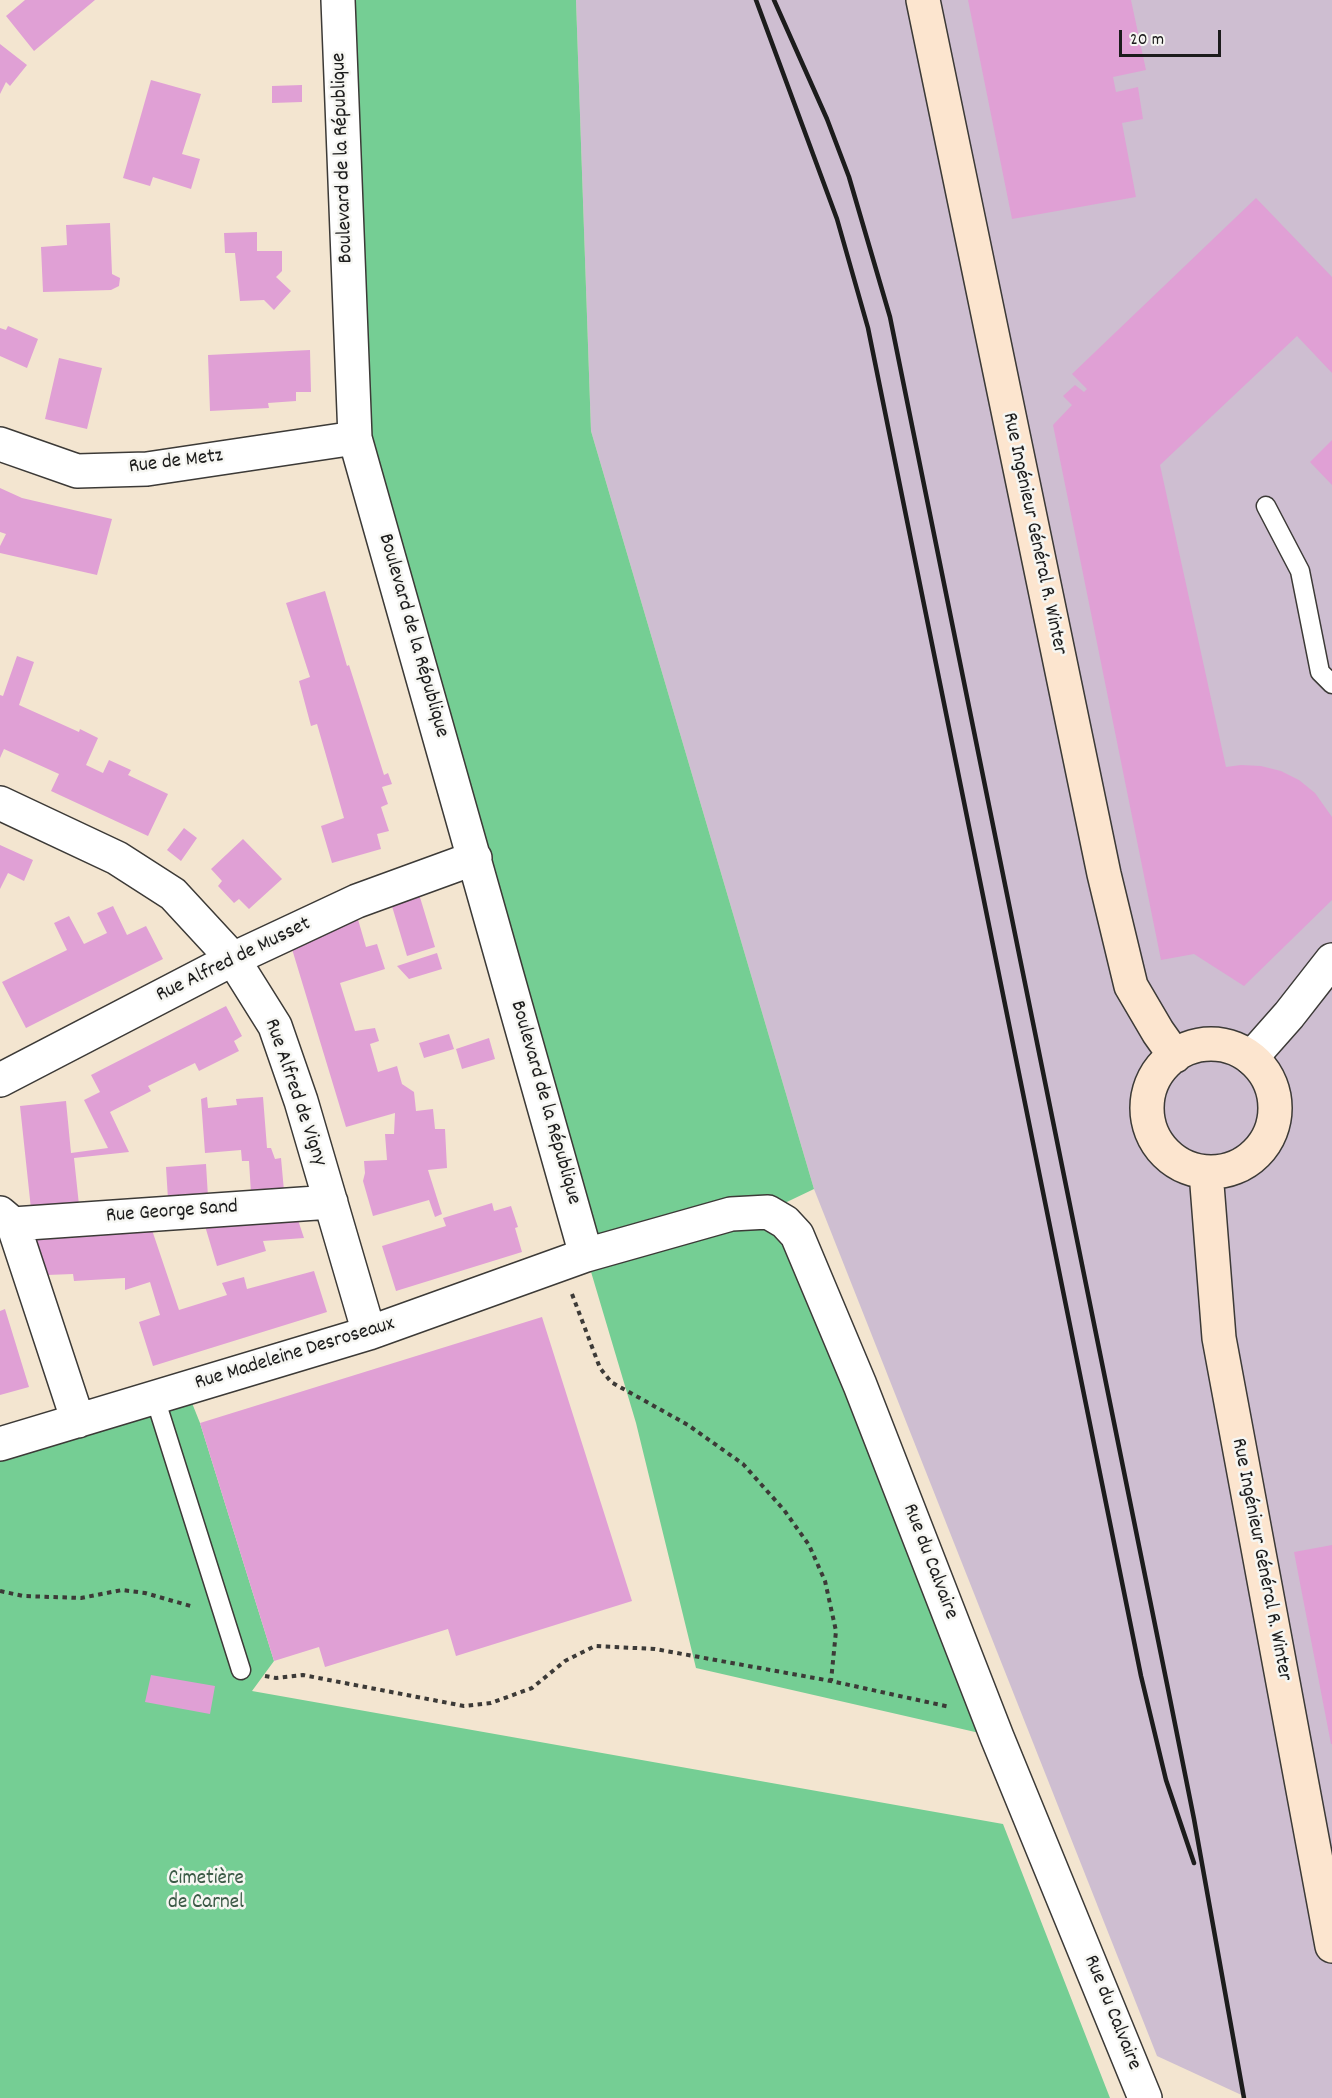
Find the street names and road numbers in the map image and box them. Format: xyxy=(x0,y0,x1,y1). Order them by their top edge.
street label: Boulevard de la République xyxy=(328,52,360,264)
street label: Rue Ingénieur Général R. Winter xyxy=(995,411,1071,657)
street label: Rue de Metz xyxy=(128,445,224,481)
street label: Boulevard de la République xyxy=(371,531,453,741)
street label: Rue Alfred de Musset xyxy=(153,913,315,1009)
street label: Boulevard de la République xyxy=(503,998,585,1208)
street label: Rue Alfred de Vigny xyxy=(257,1016,331,1170)
street label: Rue George Sand xyxy=(105,1196,239,1230)
street label: Rue Madeleine Desroseaux xyxy=(192,1313,398,1397)
street label: Rue Ingénieur Général R. Winter xyxy=(1224,1436,1296,1684)
street label: Rue du Calvaire xyxy=(895,1501,963,1623)
street label: Rue du Calvaire xyxy=(1077,1952,1145,2074)

